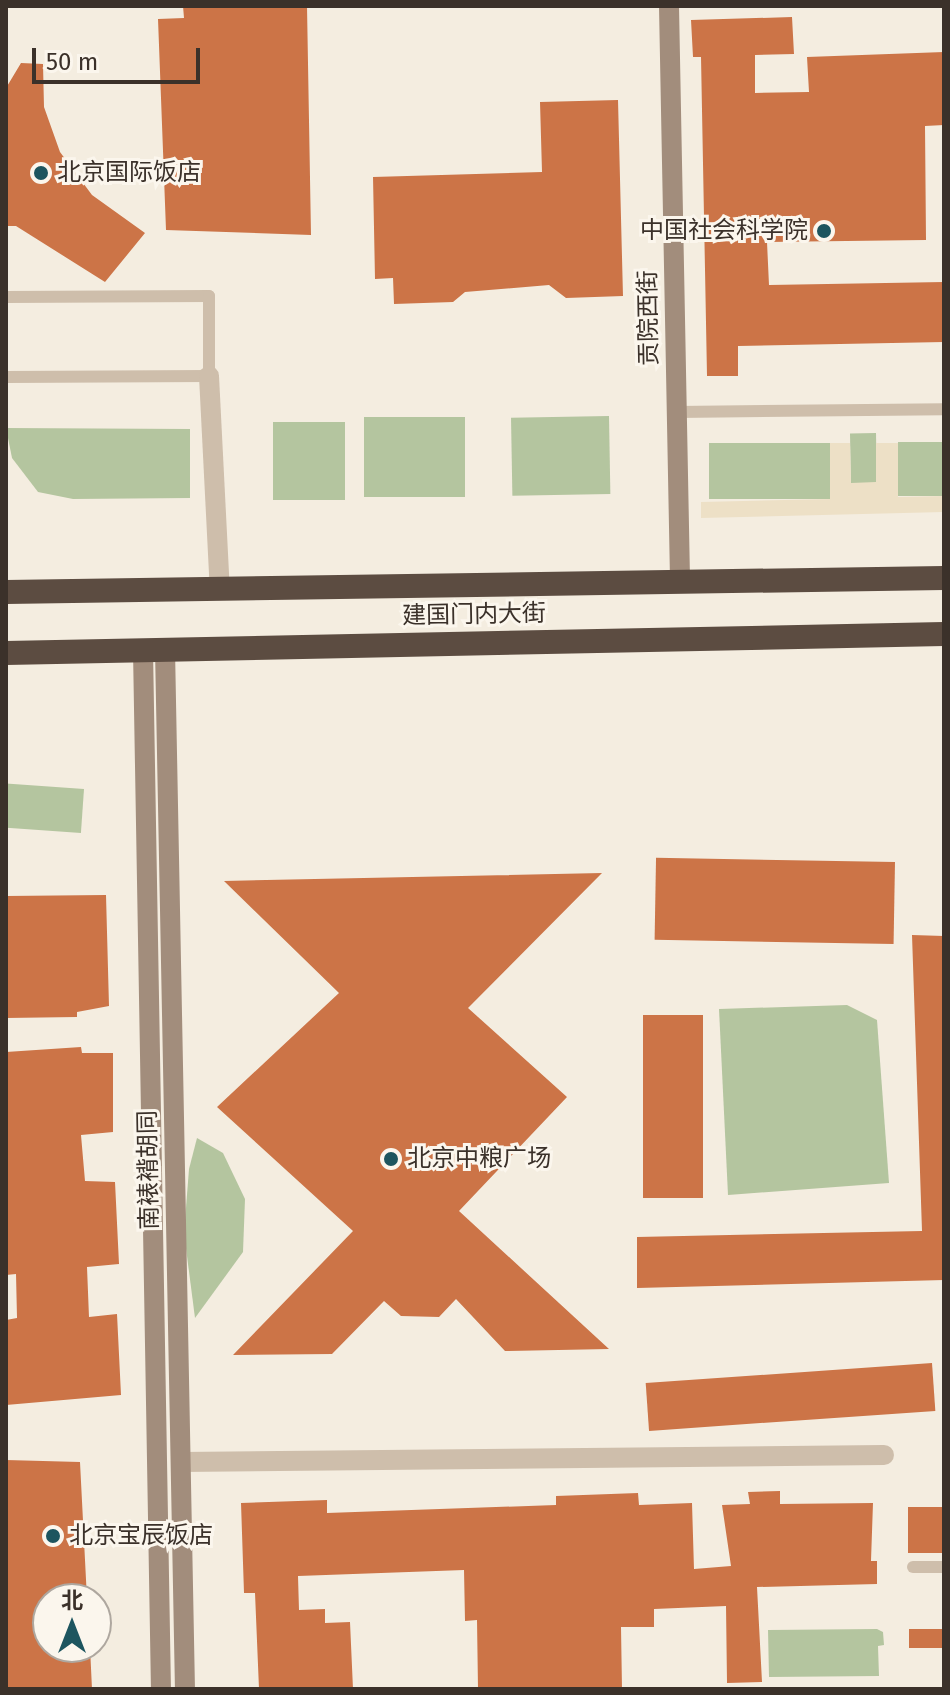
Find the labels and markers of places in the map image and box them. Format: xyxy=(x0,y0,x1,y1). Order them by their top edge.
place label: 北京国际饭店 xyxy=(57,159,201,187)
marker: 北京国际饭店 xyxy=(32,164,50,182)
place label: 中国社会科学院 xyxy=(640,217,808,245)
marker: 中国社会科学院 xyxy=(815,222,833,240)
place label: 北京中粮广场 xyxy=(407,1145,551,1173)
marker: 北京中粮广场 xyxy=(382,1150,400,1168)
place label: 北京宝辰饭店 xyxy=(69,1522,213,1550)
marker: 北京宝辰饭店 xyxy=(44,1527,62,1545)

